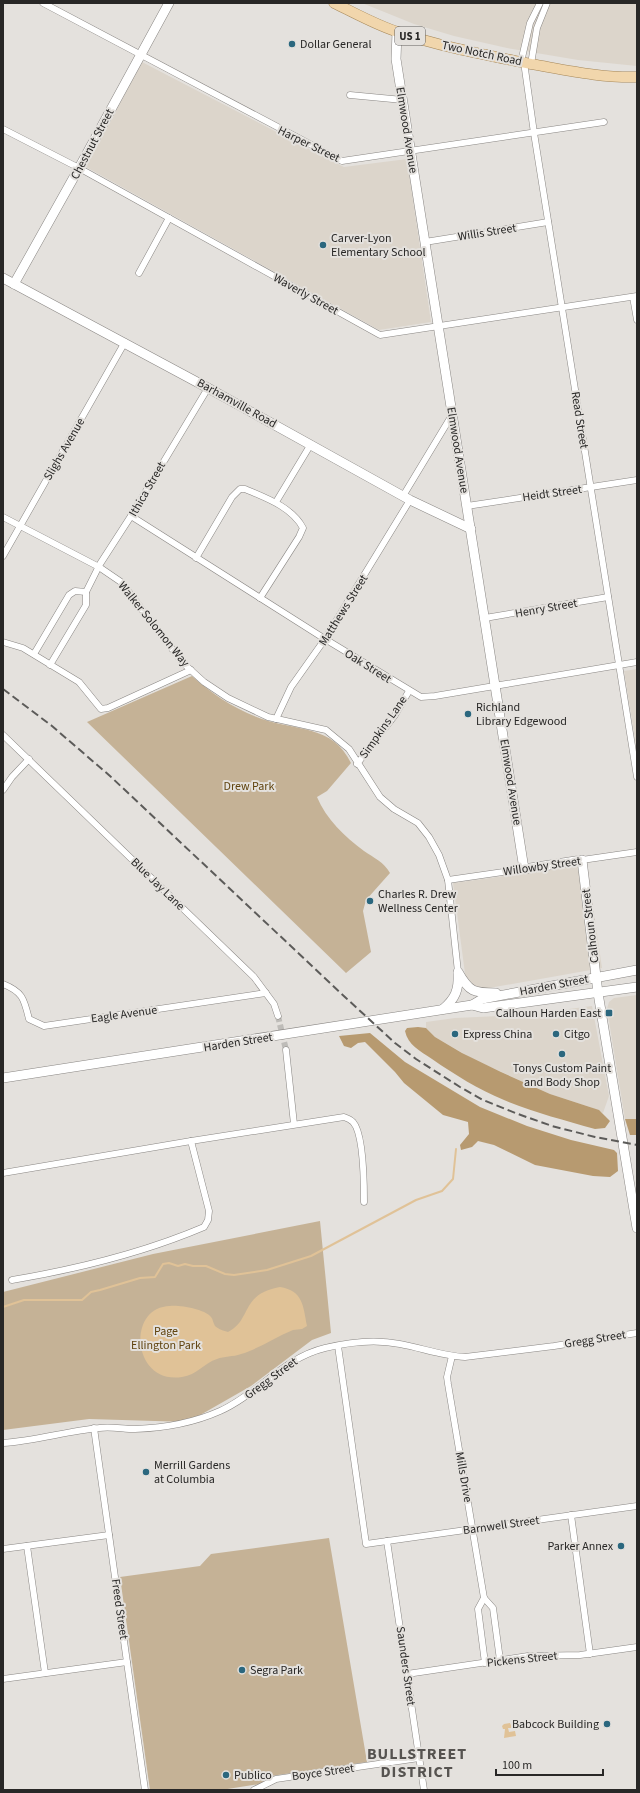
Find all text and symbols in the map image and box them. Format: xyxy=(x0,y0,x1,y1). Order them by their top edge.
road number: US 1 xyxy=(395,27,425,45)
place label: Dollar General xyxy=(300,36,371,53)
street label: Two Notch Road xyxy=(440,37,524,70)
marker: Dollar General xyxy=(287,39,297,49)
street label: Elmwood Avenue xyxy=(391,86,422,174)
street label: Chestnut Street xyxy=(67,106,118,183)
street label: Harper Street xyxy=(275,122,343,167)
street label: Willis Street xyxy=(457,219,518,246)
place label: Carver-Lyon Elementary School xyxy=(331,230,426,261)
marker: Carver-Lyon Elementary School xyxy=(318,240,328,250)
street label: Waverly Street xyxy=(270,270,341,319)
street label: Barhamville Road xyxy=(194,375,280,432)
street label: Read Street xyxy=(567,390,592,450)
street label: Elmwood Avenue xyxy=(442,406,473,494)
street label: Slighs Avenue xyxy=(40,415,89,484)
street label: Ithica Street xyxy=(125,459,170,520)
street label: Heidt Street xyxy=(521,481,583,506)
street label: Matthews Street xyxy=(315,571,372,649)
street label: Walker Solomon Way xyxy=(114,578,194,671)
street label: Henry Street xyxy=(514,595,579,622)
street label: Oak Street xyxy=(341,645,394,688)
street label: Simpkins Lane xyxy=(355,692,411,762)
place label: Richland Library Edgewood xyxy=(476,699,567,730)
marker: Richland Library Edgewood xyxy=(463,709,473,719)
street label: Elmwood Avenue xyxy=(495,738,526,826)
park label: Drew Park xyxy=(224,778,275,795)
street label: Willowby Street xyxy=(502,853,582,880)
street label: Blue Jay Lane xyxy=(127,854,188,915)
place label: Charles R. Drew Wellness Center xyxy=(378,886,459,917)
street label: Calhoun Street xyxy=(578,888,603,964)
marker: Charles R. Drew Wellness Center xyxy=(365,896,375,906)
street label: Harden Street xyxy=(518,971,590,1000)
street label: Eagle Avenue xyxy=(90,1001,158,1028)
place label: Calhoun Harden East xyxy=(496,1005,601,1022)
marker: Calhoun Harden East xyxy=(604,1008,614,1018)
place label: Express China xyxy=(463,1026,532,1043)
place label: Citgo xyxy=(564,1026,590,1043)
street label: Harden Street xyxy=(202,1029,274,1056)
marker: Express China xyxy=(450,1029,460,1039)
marker: Citgo xyxy=(551,1029,561,1039)
marker: Tonys Custom Paint and Body Shop xyxy=(557,1049,567,1059)
place label: Tonys Custom Paint and Body Shop xyxy=(513,1060,611,1091)
park label: Page Ellington Park xyxy=(131,1323,201,1354)
street label: Gregg Street xyxy=(563,1326,627,1353)
street label: Gregg Street xyxy=(241,1353,301,1403)
street label: Mills Drive xyxy=(451,1450,476,1504)
place label: Merrill Gardens at Columbia xyxy=(154,1457,230,1488)
marker: Merrill Gardens at Columbia xyxy=(141,1467,151,1477)
street label: Barnwell Street xyxy=(462,1512,540,1539)
place label: Parker Annex xyxy=(547,1538,614,1555)
marker: Parker Annex xyxy=(616,1541,626,1551)
street label: Freed Street xyxy=(107,1578,132,1640)
street label: Saunders Street xyxy=(392,1625,419,1707)
street label: Pickens Street xyxy=(486,1647,558,1672)
place label: Segra Park xyxy=(250,1662,303,1679)
marker: Segra Park xyxy=(237,1665,247,1675)
place label: Babcock Building xyxy=(512,1716,599,1733)
marker: Babcock Building xyxy=(602,1719,612,1729)
district label: BULLSTREET DISTRICT xyxy=(367,1743,467,1783)
scale bar xyxy=(496,1751,603,1777)
text: 100 m xyxy=(502,1757,532,1774)
street label: Boyce Street xyxy=(291,1760,355,1785)
place label: Publico xyxy=(234,1767,272,1784)
marker: Publico xyxy=(221,1770,231,1780)

